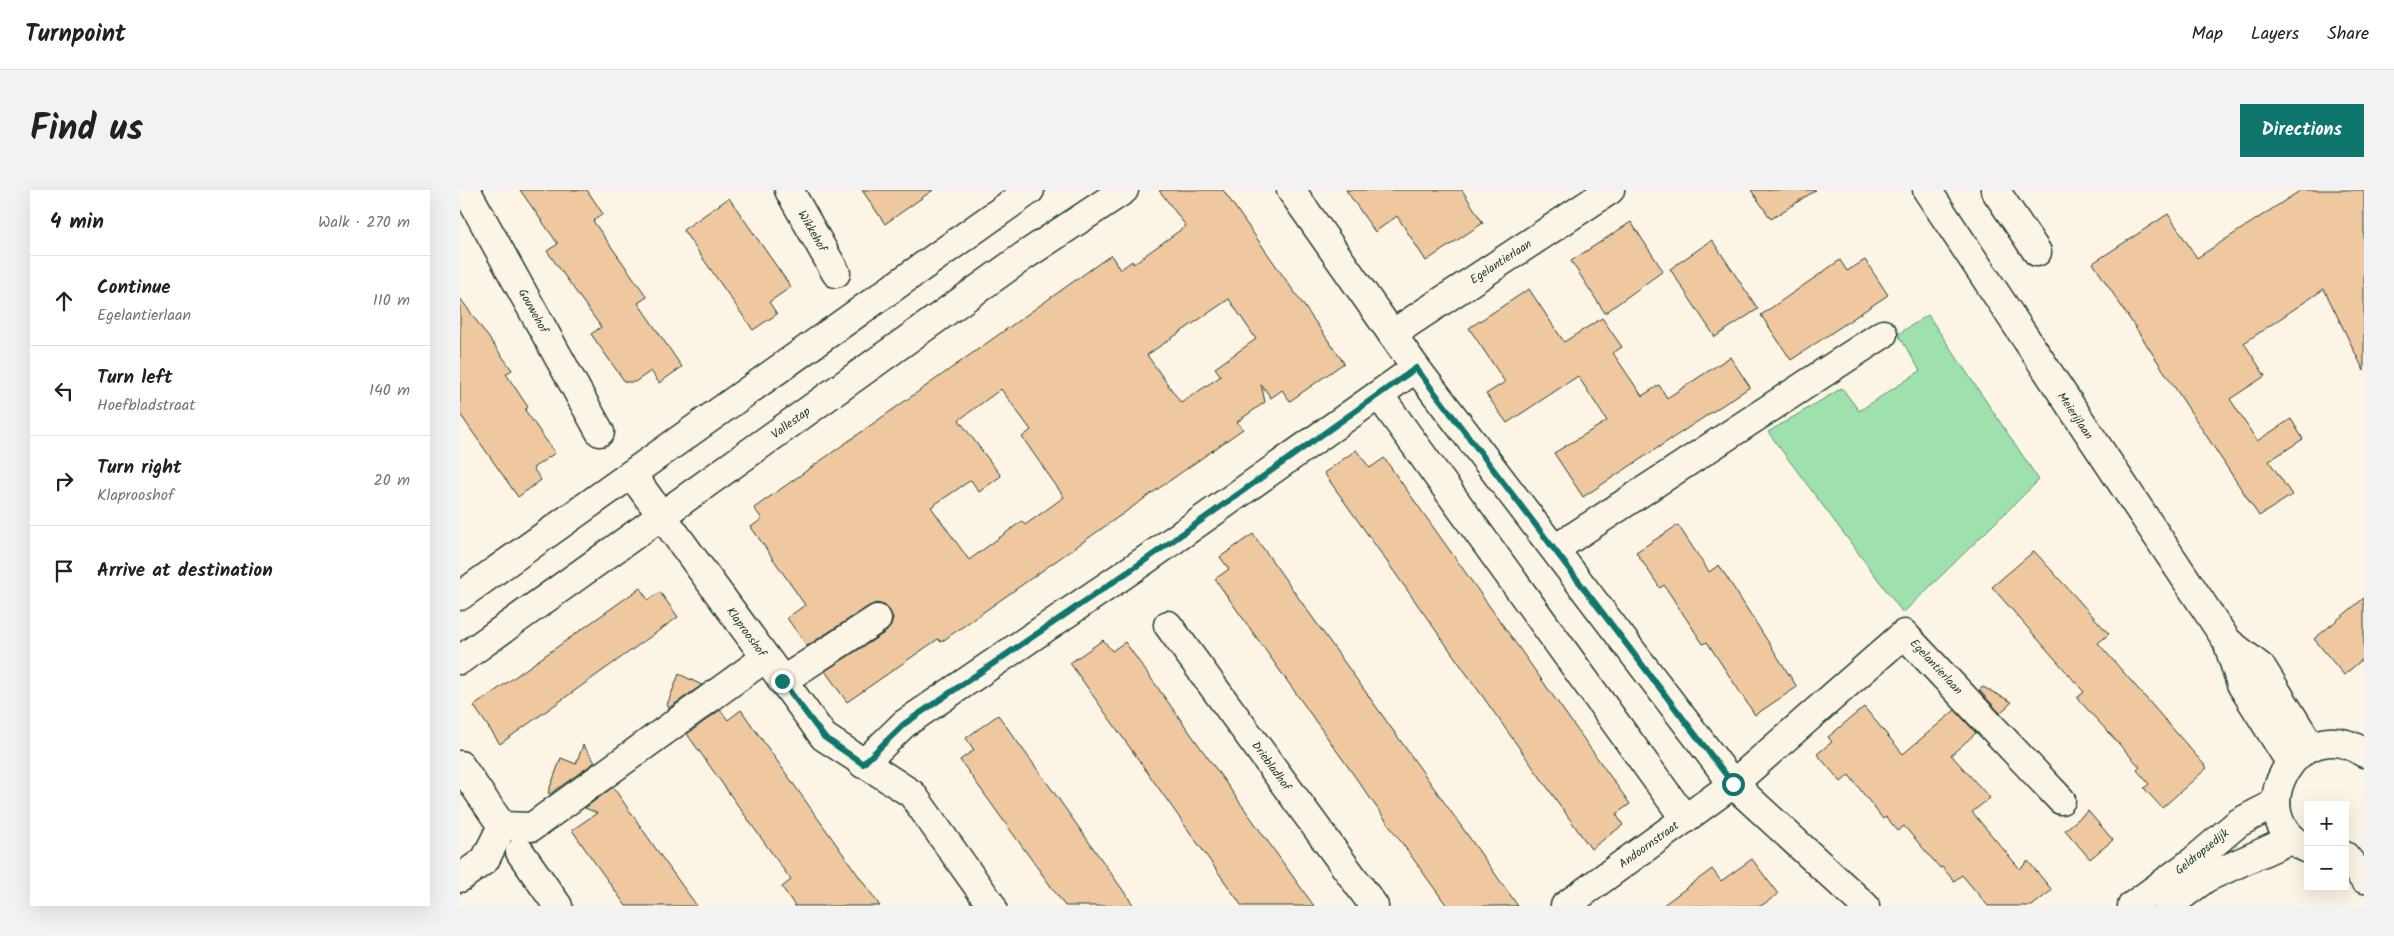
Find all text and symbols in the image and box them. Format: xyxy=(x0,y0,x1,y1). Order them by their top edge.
text: Turnpoint xyxy=(25,15,126,54)
text: Map xyxy=(2192,20,2223,49)
text: Layers xyxy=(2251,20,2299,49)
text: Share xyxy=(2327,20,2369,49)
text: Find us xyxy=(30,102,143,158)
button: Directions xyxy=(2240,104,2364,157)
text: 4 min xyxy=(50,206,104,239)
street label: Wikkehof xyxy=(792,207,832,257)
text: Walk · 270 m xyxy=(318,210,410,235)
street label: Egelantierlaan xyxy=(1466,235,1536,289)
text: Continue xyxy=(97,273,170,303)
street label: Gouwehof xyxy=(513,285,554,338)
icon: ahead xyxy=(50,287,78,315)
text: 110 m xyxy=(373,288,410,313)
text: Egelantierlaan xyxy=(97,303,191,328)
text: Turn left xyxy=(97,363,172,393)
icon: left xyxy=(50,377,78,405)
text: 140 m xyxy=(369,378,410,403)
street label: Meierijlaan xyxy=(2052,388,2098,444)
text: Hoefbladstraat xyxy=(97,393,196,418)
street label: Vallestap xyxy=(767,402,815,444)
text: Turn right xyxy=(97,453,182,483)
icon: right xyxy=(50,467,78,495)
text: 20 m xyxy=(374,468,410,493)
text: Klaprooshof xyxy=(97,483,174,508)
text: Arrive at destination xyxy=(97,556,273,586)
icon: arrive xyxy=(50,557,78,585)
street label: Klaprooshof xyxy=(721,603,772,662)
street label: Egelantierlaan xyxy=(1905,635,1967,699)
route end xyxy=(771,670,794,693)
street label: Driebladhof xyxy=(1246,737,1296,796)
route start xyxy=(1722,773,1745,796)
map controls xyxy=(2304,801,2349,891)
button: + xyxy=(2304,801,2349,846)
street label: Andoornstraat xyxy=(1615,816,1683,873)
street label: Geldropsedijk xyxy=(2171,824,2233,880)
button: − xyxy=(2304,846,2349,891)

